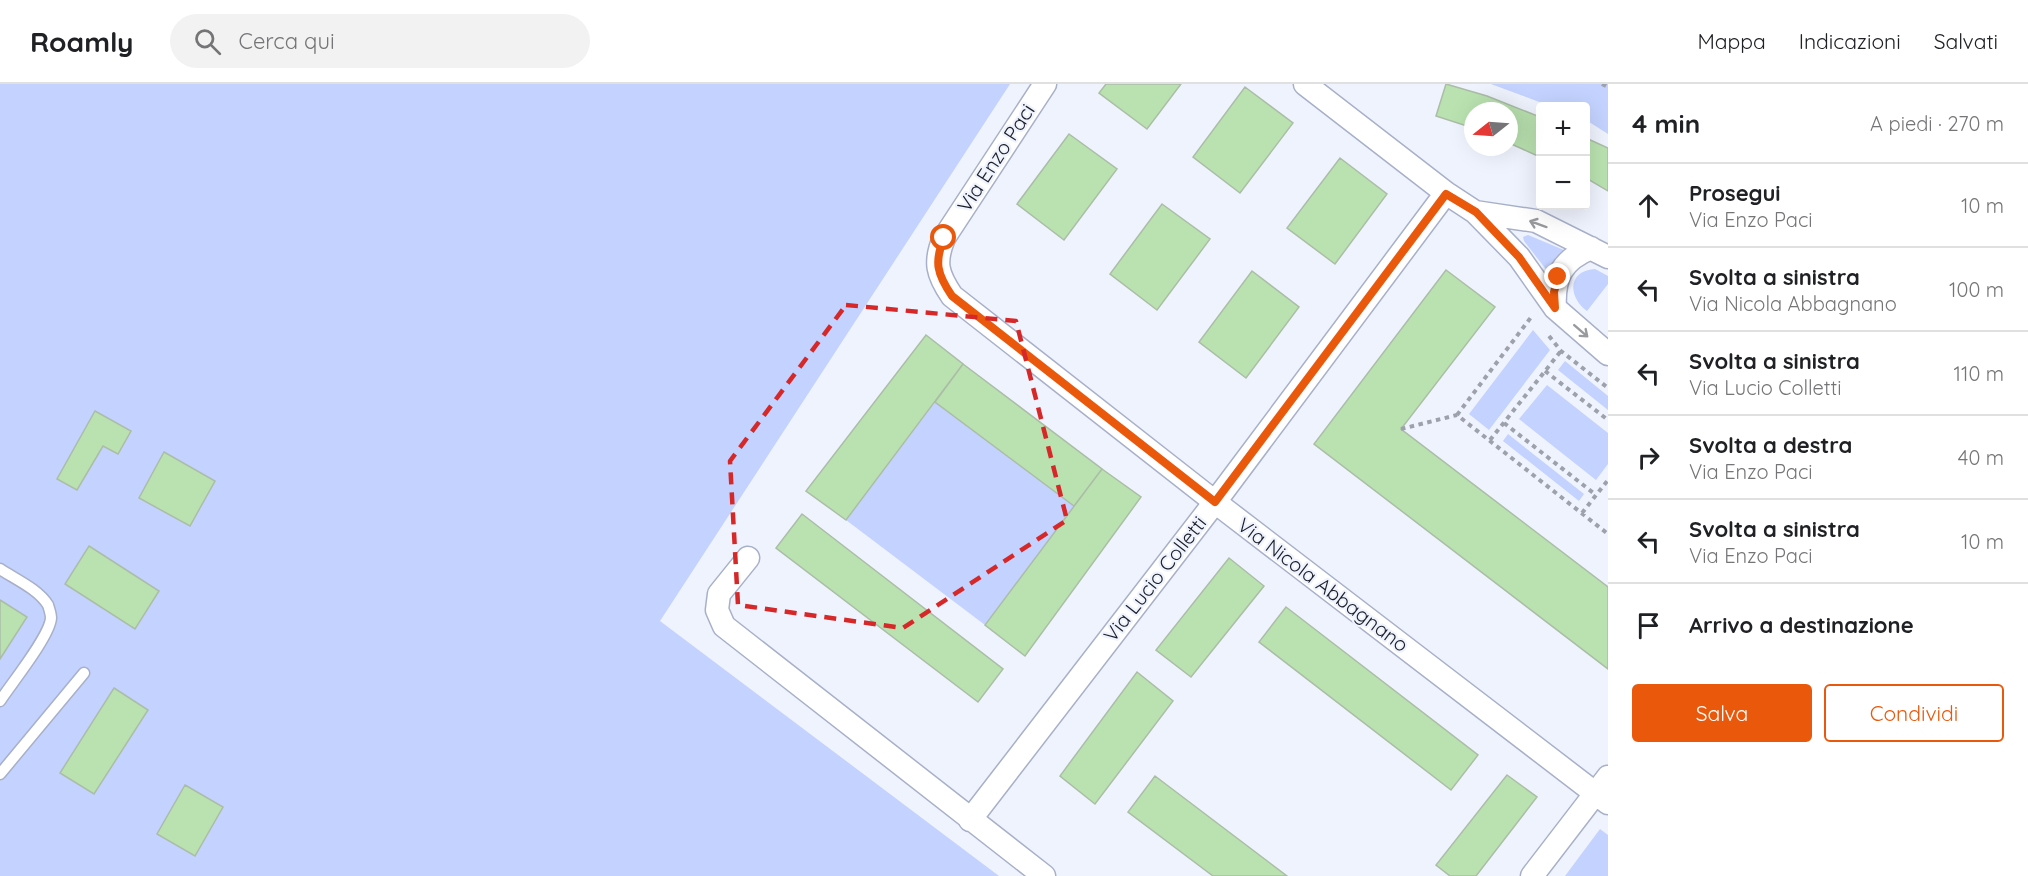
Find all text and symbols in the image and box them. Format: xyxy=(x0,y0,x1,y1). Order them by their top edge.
search box xyxy=(170,14,590,68)
text: Roamly xyxy=(30,24,134,59)
icon: search xyxy=(191,25,224,58)
text: Cerca qui xyxy=(239,27,335,55)
text: Mappa xyxy=(1697,28,1766,54)
text: Indicazioni xyxy=(1799,28,1901,54)
text: Salvati xyxy=(1934,28,1998,54)
street label: Via Enzo Paci xyxy=(951,99,1040,216)
north arrow xyxy=(1464,102,1518,156)
map controls xyxy=(1536,102,1590,210)
button: + xyxy=(1536,102,1590,156)
text: 4 min xyxy=(1632,107,1700,140)
text: A piedi · 270 m xyxy=(1870,111,2004,136)
button: − xyxy=(1536,156,1590,210)
text: Prosegui xyxy=(1689,179,1781,207)
icon: ahead xyxy=(1632,189,1665,222)
text: 10 m xyxy=(1961,193,2004,218)
text: Via Enzo Paci xyxy=(1689,207,1813,232)
one-way arrow xyxy=(1530,217,1548,228)
route start xyxy=(930,224,956,250)
route end xyxy=(1544,263,1570,289)
text: Svolta a sinistra xyxy=(1689,263,1860,291)
icon: left xyxy=(1632,273,1665,306)
text: 100 m xyxy=(1949,277,2004,302)
text: Via Nicola Abbagnano xyxy=(1689,291,1897,316)
one-way arrow xyxy=(1573,325,1589,338)
text: Svolta a sinistra xyxy=(1689,347,1860,375)
icon: left xyxy=(1632,357,1665,390)
text: 110 m xyxy=(1954,361,2004,386)
text: Via Lucio Colletti xyxy=(1689,375,1842,400)
text: Svolta a destra xyxy=(1689,431,1852,459)
icon: right xyxy=(1632,441,1665,474)
text: 40 m xyxy=(1958,445,2004,470)
text: Via Enzo Paci xyxy=(1689,459,1813,484)
street label: Via Lucio Colletti xyxy=(1098,511,1211,647)
street label: Via Nicola Abbagnano xyxy=(1233,512,1414,657)
text: Svolta a sinistra xyxy=(1689,515,1860,543)
icon: left xyxy=(1632,525,1665,558)
text: 10 m xyxy=(1961,529,2004,554)
text: Via Enzo Paci xyxy=(1689,543,1813,568)
icon: arrive xyxy=(1632,609,1665,642)
text: Arrivo a destinazione xyxy=(1689,611,1914,639)
button: Salva xyxy=(1632,684,1812,742)
button: Condividi xyxy=(1824,684,2004,742)

